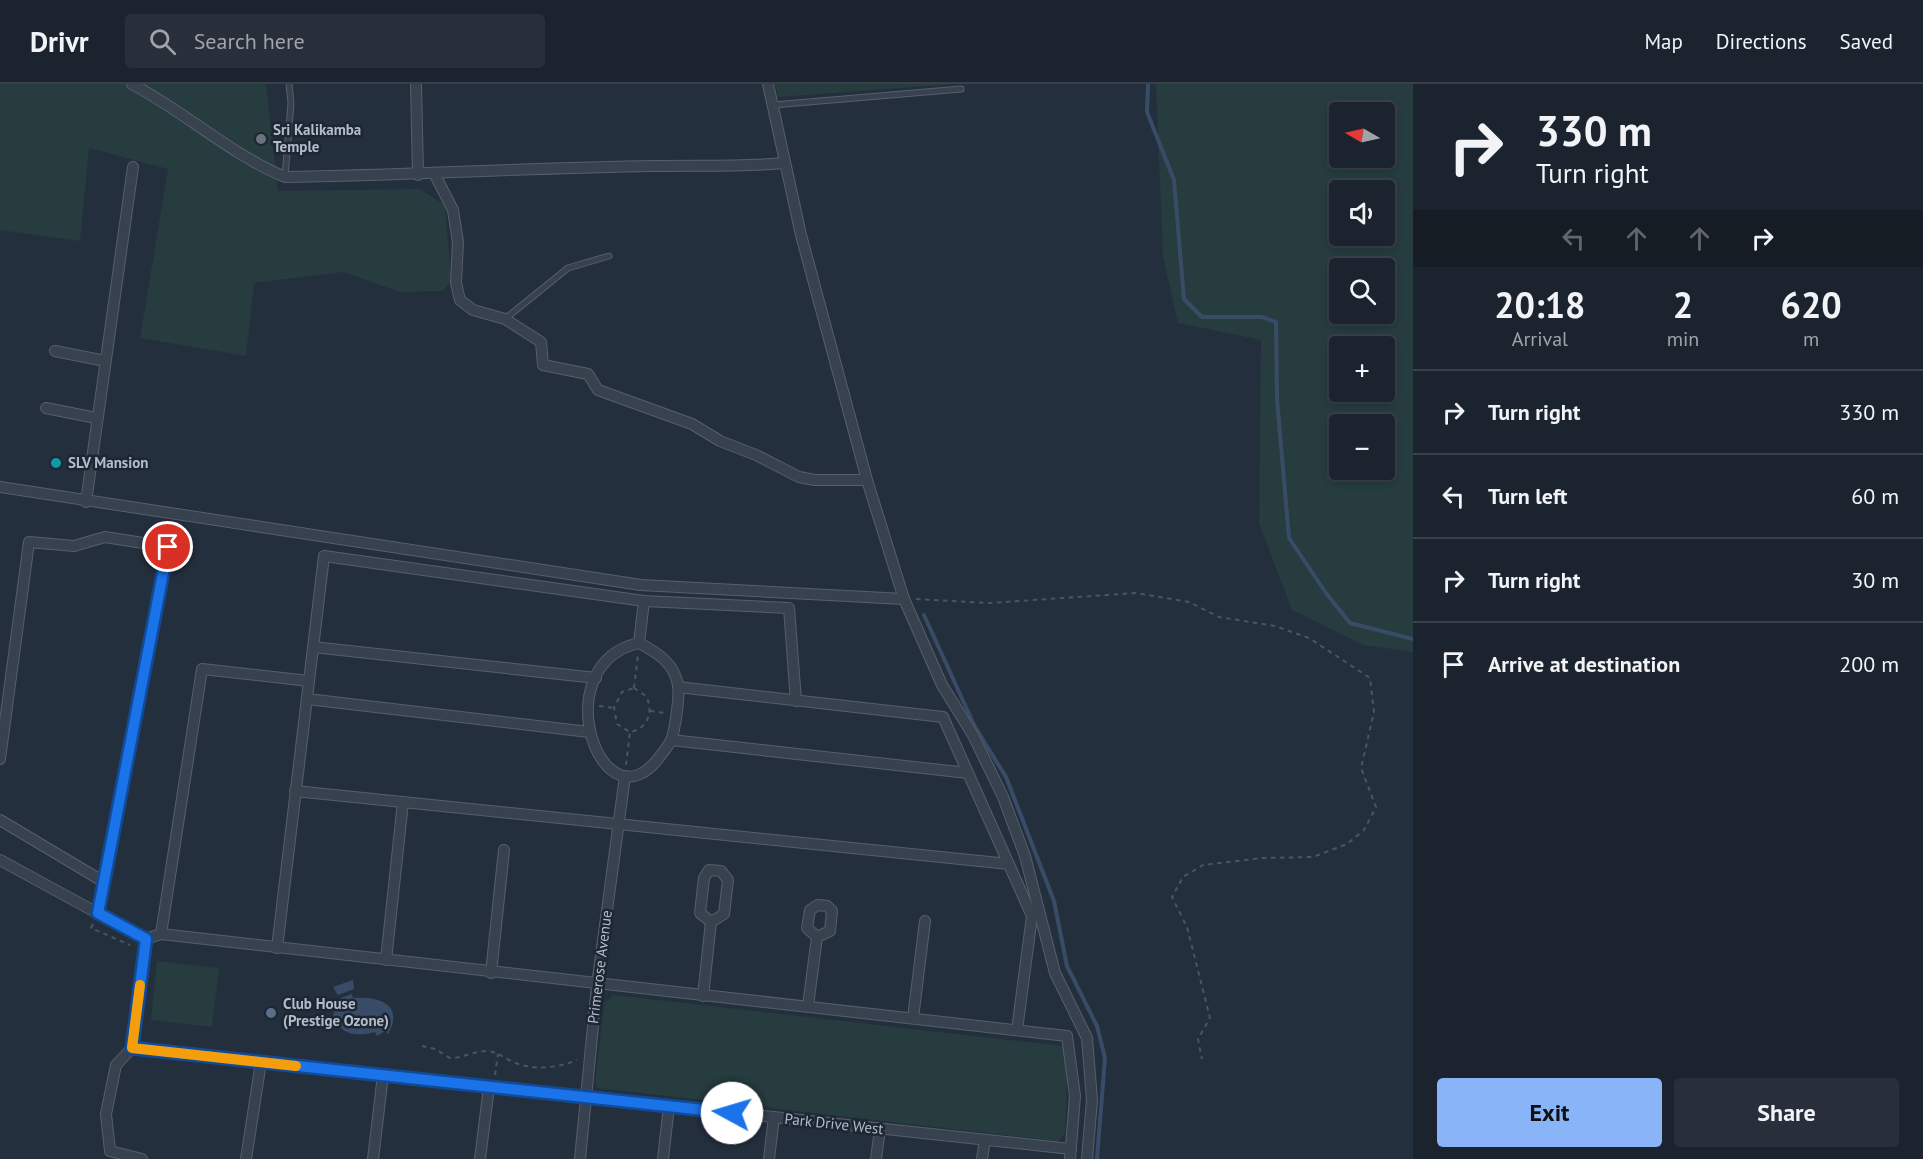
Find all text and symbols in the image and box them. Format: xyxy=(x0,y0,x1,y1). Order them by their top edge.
search box xyxy=(125,14,545,68)
text: Drivr xyxy=(30,23,89,60)
icon: search xyxy=(146,25,179,58)
text: Search here xyxy=(194,27,305,55)
text: Map xyxy=(1644,28,1683,55)
text: Directions xyxy=(1716,28,1807,55)
text: Saved xyxy=(1840,28,1893,55)
north arrow xyxy=(1329,102,1395,168)
map controls xyxy=(1329,102,1395,480)
text: 330 m xyxy=(1536,103,1652,158)
icon: right xyxy=(1437,108,1515,186)
place label: Sri Kalikamba Temple xyxy=(273,120,361,156)
marker: Sri Kalikamba Temple xyxy=(254,132,268,146)
text: Turn right xyxy=(1536,156,1649,190)
button: sound xyxy=(1329,180,1395,246)
icon: left xyxy=(1557,222,1590,255)
icon: ahead xyxy=(1620,222,1653,255)
icon: ahead xyxy=(1683,222,1716,255)
icon: right xyxy=(1746,222,1779,255)
button: search xyxy=(1329,258,1395,324)
text: 20:18 xyxy=(1494,281,1586,328)
text: 2 xyxy=(1673,281,1693,328)
text: 620 xyxy=(1781,281,1842,328)
text: Arrival xyxy=(1512,326,1568,352)
text: min xyxy=(1667,326,1699,352)
text: m xyxy=(1803,326,1819,352)
button: + xyxy=(1329,336,1395,402)
icon: right xyxy=(1437,396,1470,429)
text: Turn right xyxy=(1488,398,1580,426)
text: 330 m xyxy=(1839,398,1899,426)
button: − xyxy=(1329,414,1395,480)
place label: SLV Mansion xyxy=(68,453,148,472)
marker: SLV Mansion xyxy=(49,456,63,470)
icon: left xyxy=(1437,480,1470,513)
text: Turn left xyxy=(1488,482,1568,510)
text: 60 m xyxy=(1851,482,1899,510)
pin xyxy=(142,521,193,572)
icon: arrive xyxy=(151,530,184,563)
icon: right xyxy=(1437,564,1470,597)
text: Turn right xyxy=(1488,566,1580,594)
text: 30 m xyxy=(1851,566,1899,594)
icon: arrive xyxy=(1437,648,1470,681)
text: Arrive at destination xyxy=(1488,650,1680,678)
text: 200 m xyxy=(1839,650,1899,678)
street label: Primerose Avenue xyxy=(583,909,616,1025)
place label: Club House (Prestige Ozone) xyxy=(283,994,389,1030)
marker: Club House (Prestige Ozone) xyxy=(264,1006,278,1020)
button: Exit xyxy=(1437,1078,1662,1147)
button: Share xyxy=(1674,1078,1899,1147)
position arrow xyxy=(700,1081,764,1145)
street label: Park Drive West xyxy=(784,1109,884,1138)

